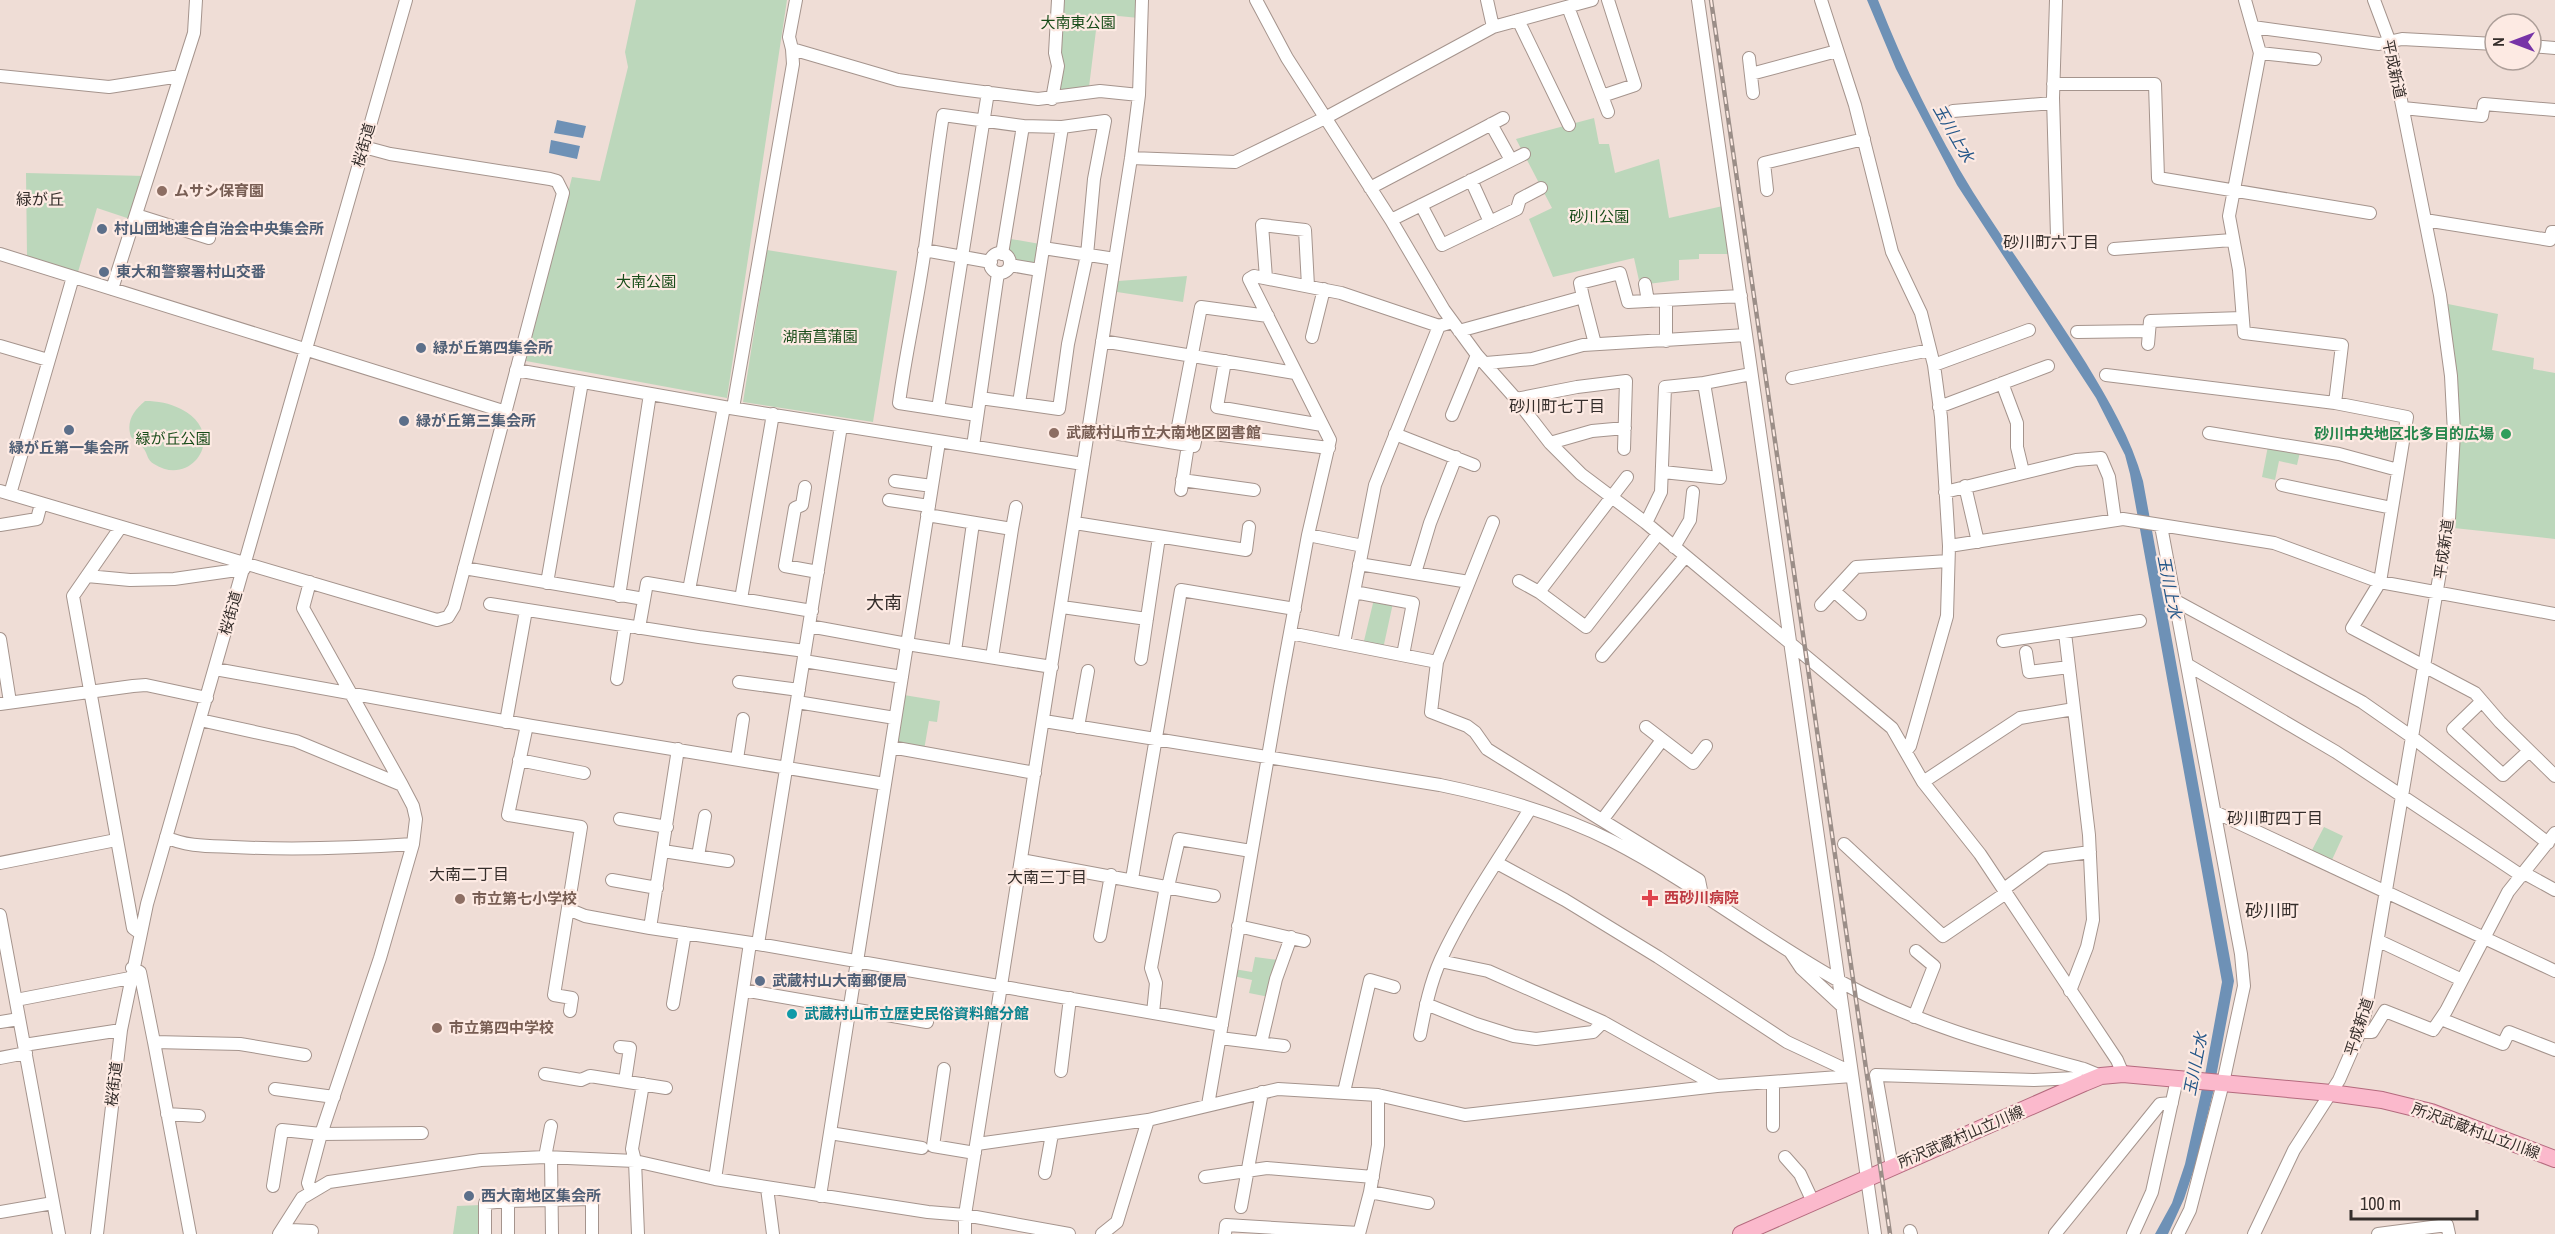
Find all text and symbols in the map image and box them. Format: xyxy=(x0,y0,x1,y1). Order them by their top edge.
park label: 大南東公園 xyxy=(1040,12,1116,33)
north arrow xyxy=(2483,12,2543,72)
street label: 平成新道 xyxy=(2378,37,2411,100)
text: N xyxy=(2487,37,2509,47)
water label: 玉川上水 xyxy=(1928,100,1981,168)
street label: 桜街道 xyxy=(347,120,380,169)
place label: ムサシ保育園 xyxy=(174,180,264,201)
marker: ムサシ保育園 xyxy=(155,184,169,198)
district label: 緑が丘 xyxy=(16,188,64,210)
park label: 砂川公園 xyxy=(1569,206,1629,227)
place label: 村山団地連合自治会中央集会所 xyxy=(114,218,324,239)
marker: 村山団地連合自治会中央集会所 xyxy=(95,222,109,236)
district label: 砂川町六丁目 xyxy=(2003,231,2099,253)
place label: 東大和警察署村山交番 xyxy=(116,261,266,282)
marker: 東大和警察署村山交番 xyxy=(97,265,111,279)
park label: 大南公園 xyxy=(616,271,676,292)
park label: 湖南菖蒲園 xyxy=(782,326,858,347)
place label: 緑が丘第四集会所 xyxy=(433,337,553,358)
marker: 緑が丘第四集会所 xyxy=(414,341,428,355)
district label: 砂川町七丁目 xyxy=(1509,395,1605,417)
place label: 緑が丘第三集会所 xyxy=(416,410,536,431)
marker: 緑が丘第三集会所 xyxy=(397,414,411,428)
place label: 武蔵村山市立大南地区図書館 xyxy=(1066,422,1261,443)
marker: 緑が丘第一集会所 xyxy=(62,423,76,437)
place label: 砂川中央地区北多目的広場 xyxy=(2314,423,2494,444)
marker: 武蔵村山市立大南地区図書館 xyxy=(1047,426,1061,440)
marker: 砂川中央地区北多目的広場 xyxy=(2499,427,2513,441)
park label: 緑が丘公園 xyxy=(135,428,211,449)
place label: 緑が丘第一集会所 xyxy=(9,437,129,458)
street label: 平成新道 xyxy=(2429,518,2458,580)
water label: 玉川上水 xyxy=(2153,553,2187,622)
street label: 桜街道 xyxy=(214,588,247,637)
district label: 大南 xyxy=(866,590,902,615)
district label: 砂川町四丁目 xyxy=(2227,807,2323,829)
district label: 大南二丁目 xyxy=(429,863,509,885)
district label: 大南三丁目 xyxy=(1007,866,1087,888)
place label: 西砂川病院 xyxy=(1664,887,1739,908)
place label: 市立第七小学校 xyxy=(472,888,577,909)
marker: 西砂川病院 xyxy=(1641,889,1659,907)
marker: 市立第七小学校 xyxy=(453,892,467,906)
district label: 砂川町 xyxy=(2245,898,2299,923)
place label: 武蔵村山大南郵便局 xyxy=(772,970,907,991)
marker: 武蔵村山大南郵便局 xyxy=(753,974,767,988)
street label: 平成新道 xyxy=(2339,995,2378,1059)
place label: 武蔵村山市立歴史民俗資料館分館 xyxy=(804,1003,1029,1024)
marker: 武蔵村山市立歴史民俗資料館分館 xyxy=(785,1007,799,1021)
place label: 市立第四中学校 xyxy=(449,1017,554,1038)
marker: 市立第四中学校 xyxy=(430,1021,444,1035)
water label: 玉川上水 xyxy=(2178,1029,2212,1098)
street label: 桜街道 xyxy=(100,1060,127,1108)
street label: 所沢武蔵村山立川線 xyxy=(2409,1098,2543,1163)
street label: 所沢武蔵村山立川線 xyxy=(1895,1100,2027,1173)
scale bar xyxy=(2351,1183,2477,1221)
place label: 西大南地区集会所 xyxy=(481,1185,601,1206)
marker: 西大南地区集会所 xyxy=(462,1189,476,1203)
text: 100 m xyxy=(2360,1191,2401,1216)

